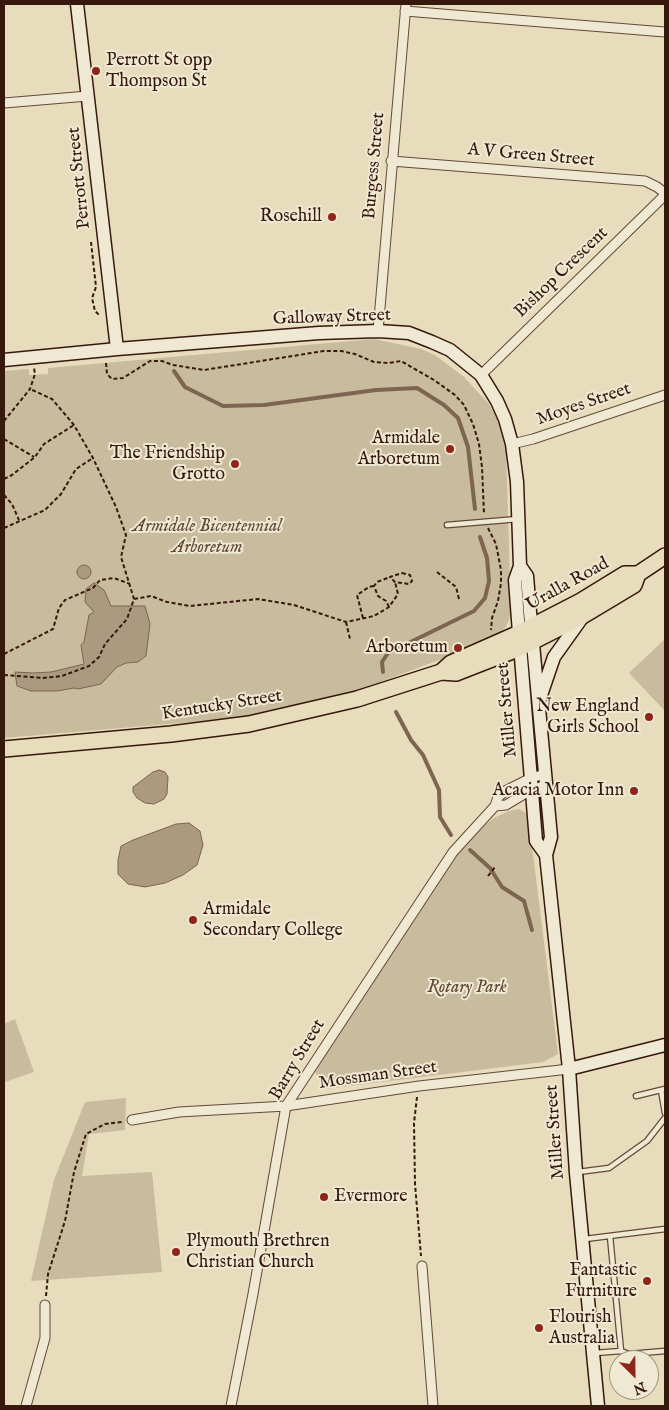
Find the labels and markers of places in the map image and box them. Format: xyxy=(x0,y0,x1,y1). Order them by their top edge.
place label: Perrott St opp Thompson St xyxy=(106,50,212,92)
marker: Perrott St opp Thompson St xyxy=(90,65,102,77)
place label: Rosehill xyxy=(260,206,322,228)
marker: Rosehill xyxy=(326,211,338,223)
place label: Armidale Arboretum xyxy=(358,428,440,470)
place label: The Friendship Grotto xyxy=(110,443,225,486)
marker: Armidale Arboretum xyxy=(444,443,456,455)
marker: The Friendship Grotto xyxy=(229,458,241,470)
place label: Arboretum xyxy=(366,637,448,659)
marker: Arboretum xyxy=(452,642,464,654)
place label: New England Girls School xyxy=(536,696,639,739)
marker: New England Girls School xyxy=(643,711,655,723)
place label: Acacia Motor Inn xyxy=(492,780,624,802)
marker: Acacia Motor Inn xyxy=(628,785,640,797)
place label: Armidale Secondary College xyxy=(203,899,343,942)
marker: Armidale Secondary College xyxy=(187,914,199,926)
place label: Evermore xyxy=(334,1186,407,1208)
marker: Evermore xyxy=(318,1191,330,1203)
place label: Plymouth Brethren Christian Church xyxy=(186,1231,329,1274)
marker: Plymouth Brethren Christian Church xyxy=(170,1246,182,1258)
place label: Fantastic Furniture xyxy=(565,1260,637,1302)
marker: Fantastic Furniture xyxy=(641,1275,653,1287)
place label: Flourish Australia xyxy=(549,1307,615,1350)
marker: Flourish Australia xyxy=(533,1322,545,1334)

